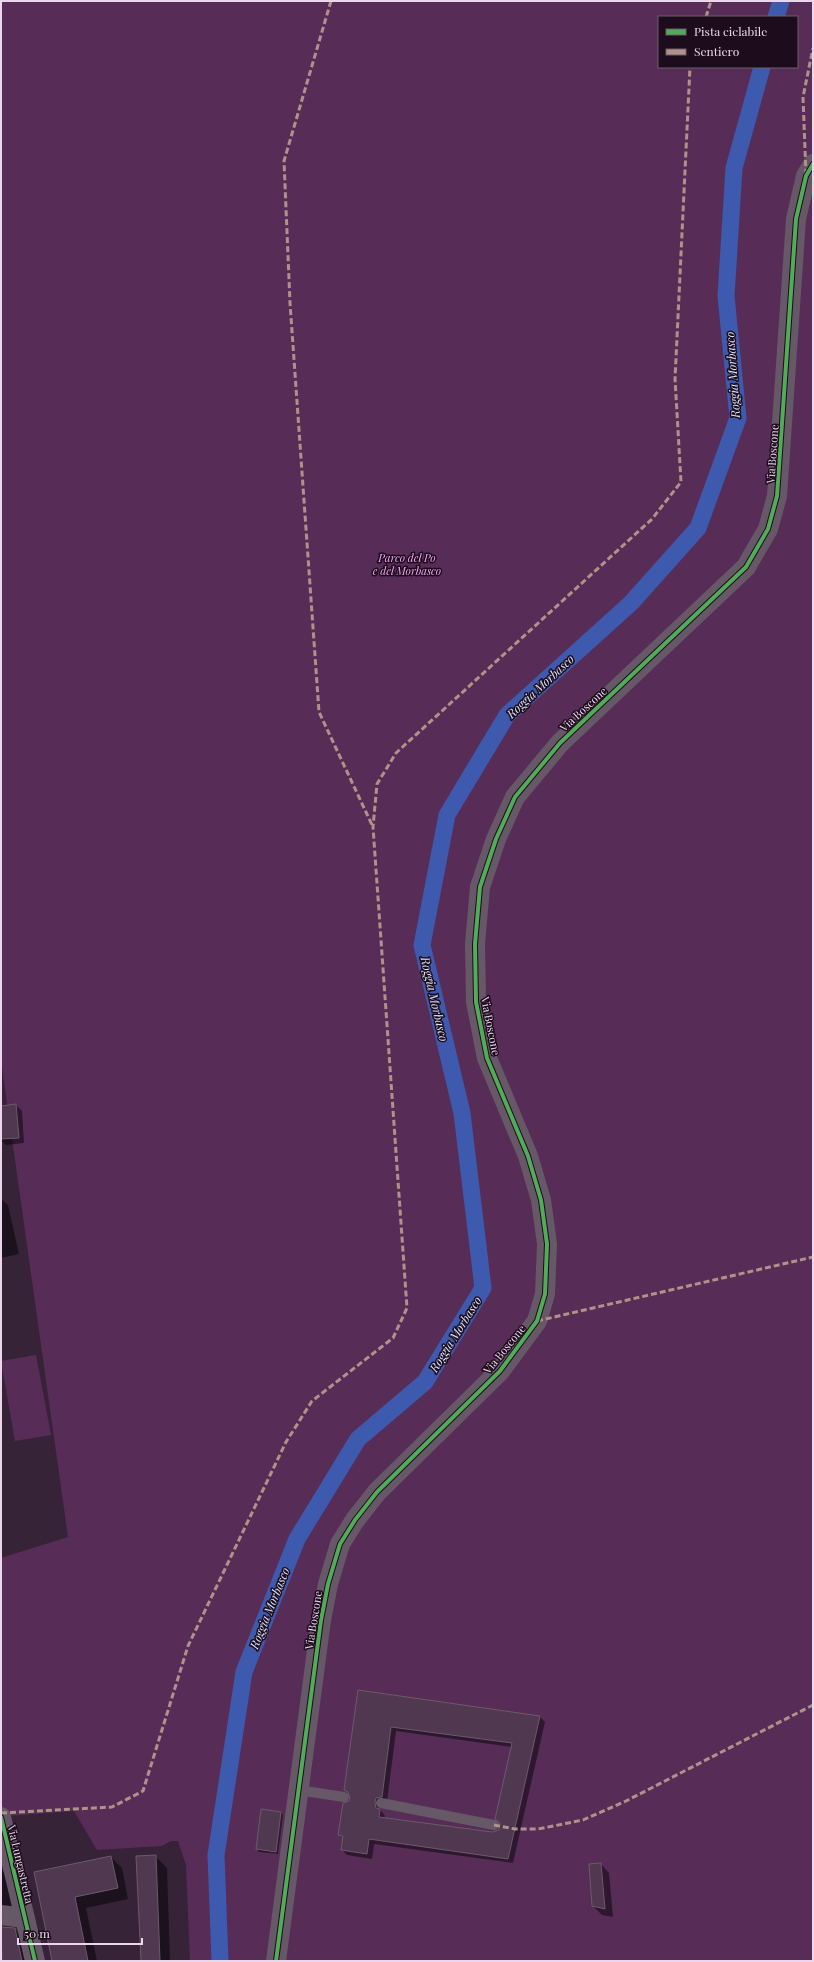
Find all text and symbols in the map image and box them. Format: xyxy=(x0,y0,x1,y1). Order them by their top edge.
legend xyxy=(658,16,798,68)
text: Pista ciclabile xyxy=(694,23,767,39)
text: Sentiero xyxy=(694,43,740,59)
water label: Roggia Morbasco xyxy=(721,331,743,420)
street label: Via Boscone xyxy=(762,424,782,485)
park label: Parco del Po e del Morbasco xyxy=(373,550,441,578)
water label: Roggia Morbasco xyxy=(502,651,577,722)
street label: Via Boscone xyxy=(555,683,610,735)
water label: Roggia Morbasco xyxy=(417,954,453,1043)
street label: Via Boscone xyxy=(478,995,504,1057)
water label: Roggia Morbasco xyxy=(425,1293,485,1376)
street label: Via Boscone xyxy=(479,1321,529,1378)
water label: Roggia Morbasco xyxy=(245,1565,293,1652)
street label: Via Boscone xyxy=(301,1589,325,1651)
street label: Via Lungastretta xyxy=(4,1822,37,1905)
scale bar xyxy=(18,1920,142,1946)
text: 50 m xyxy=(24,1925,50,1941)

